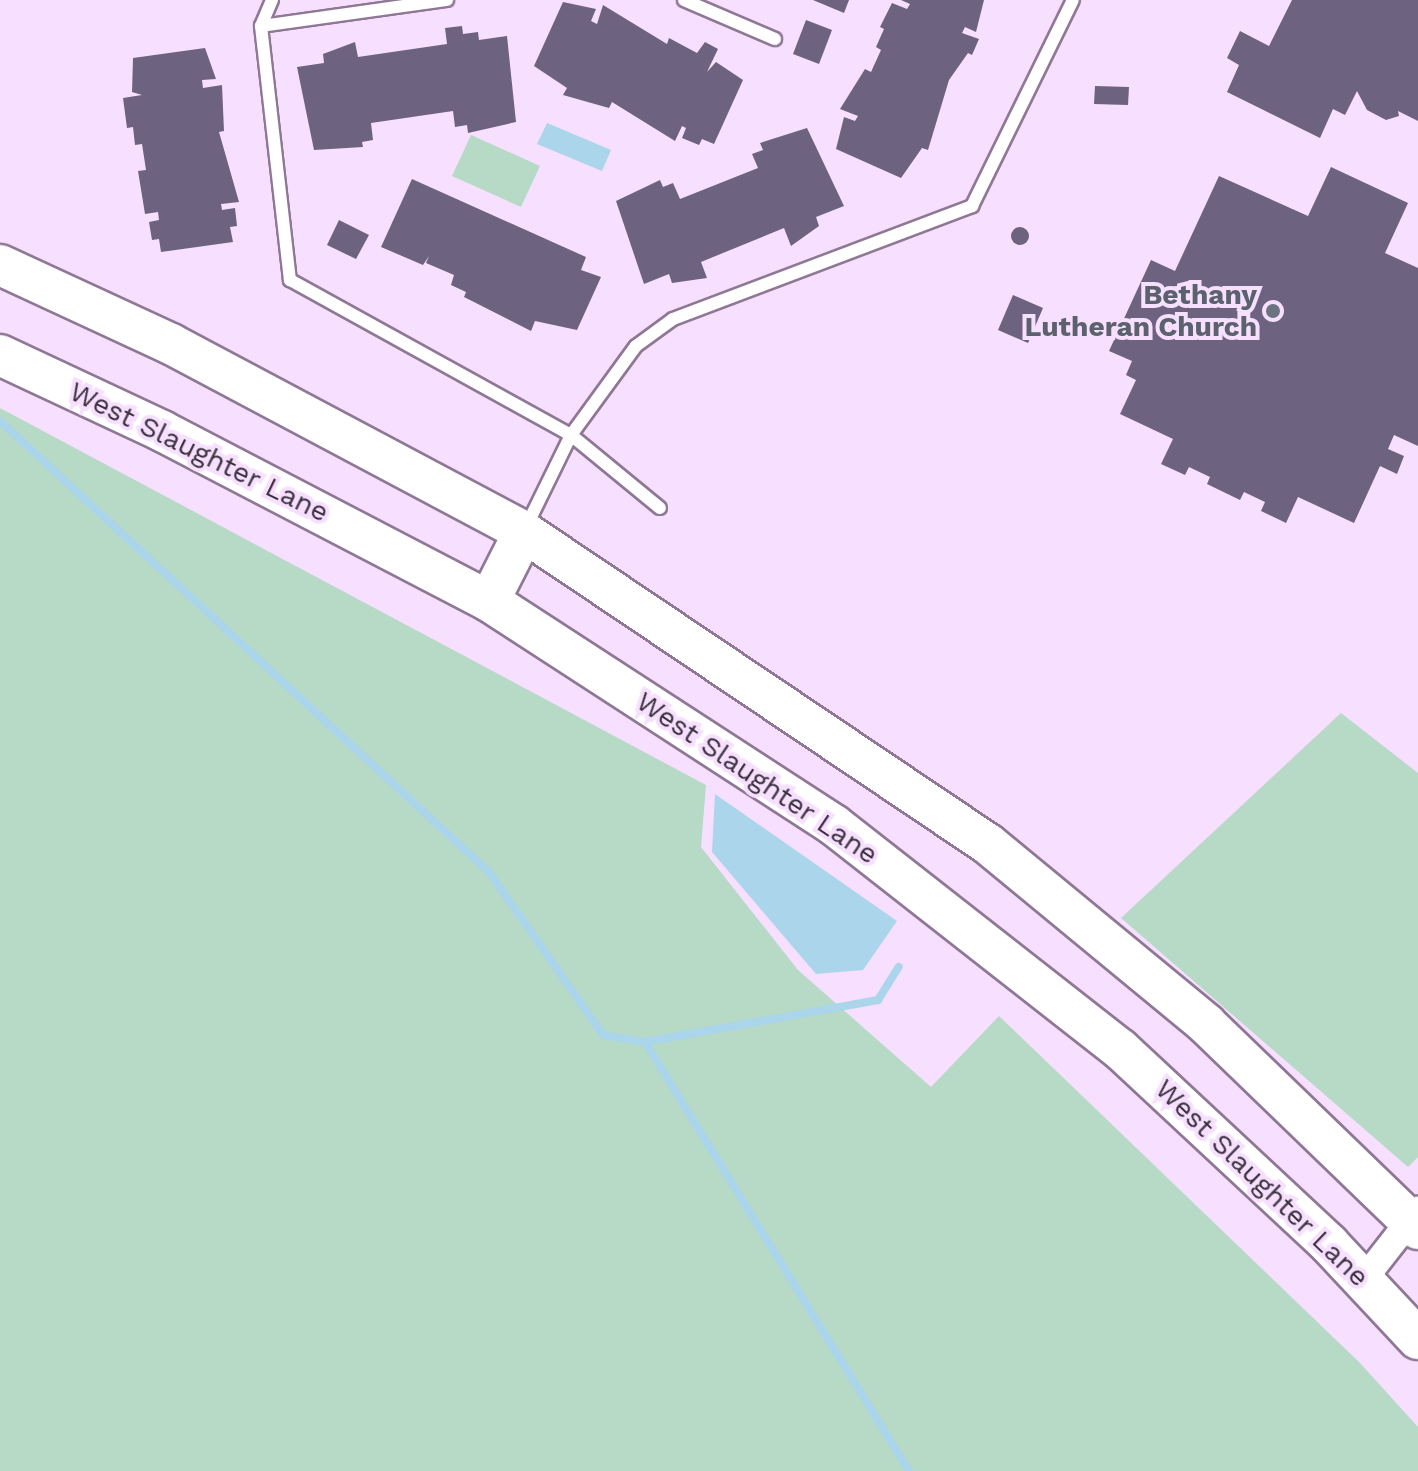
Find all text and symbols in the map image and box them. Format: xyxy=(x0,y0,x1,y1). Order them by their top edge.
place label: Bethany Lutheran Church xyxy=(1024,278,1257,344)
marker: Bethany Lutheran Church xyxy=(1264,302,1282,320)
street label: West Slaughter Lane xyxy=(64,374,334,530)
street label: West Slaughter Lane xyxy=(630,684,884,872)
street label: West Slaughter Lane xyxy=(1148,1072,1376,1294)

